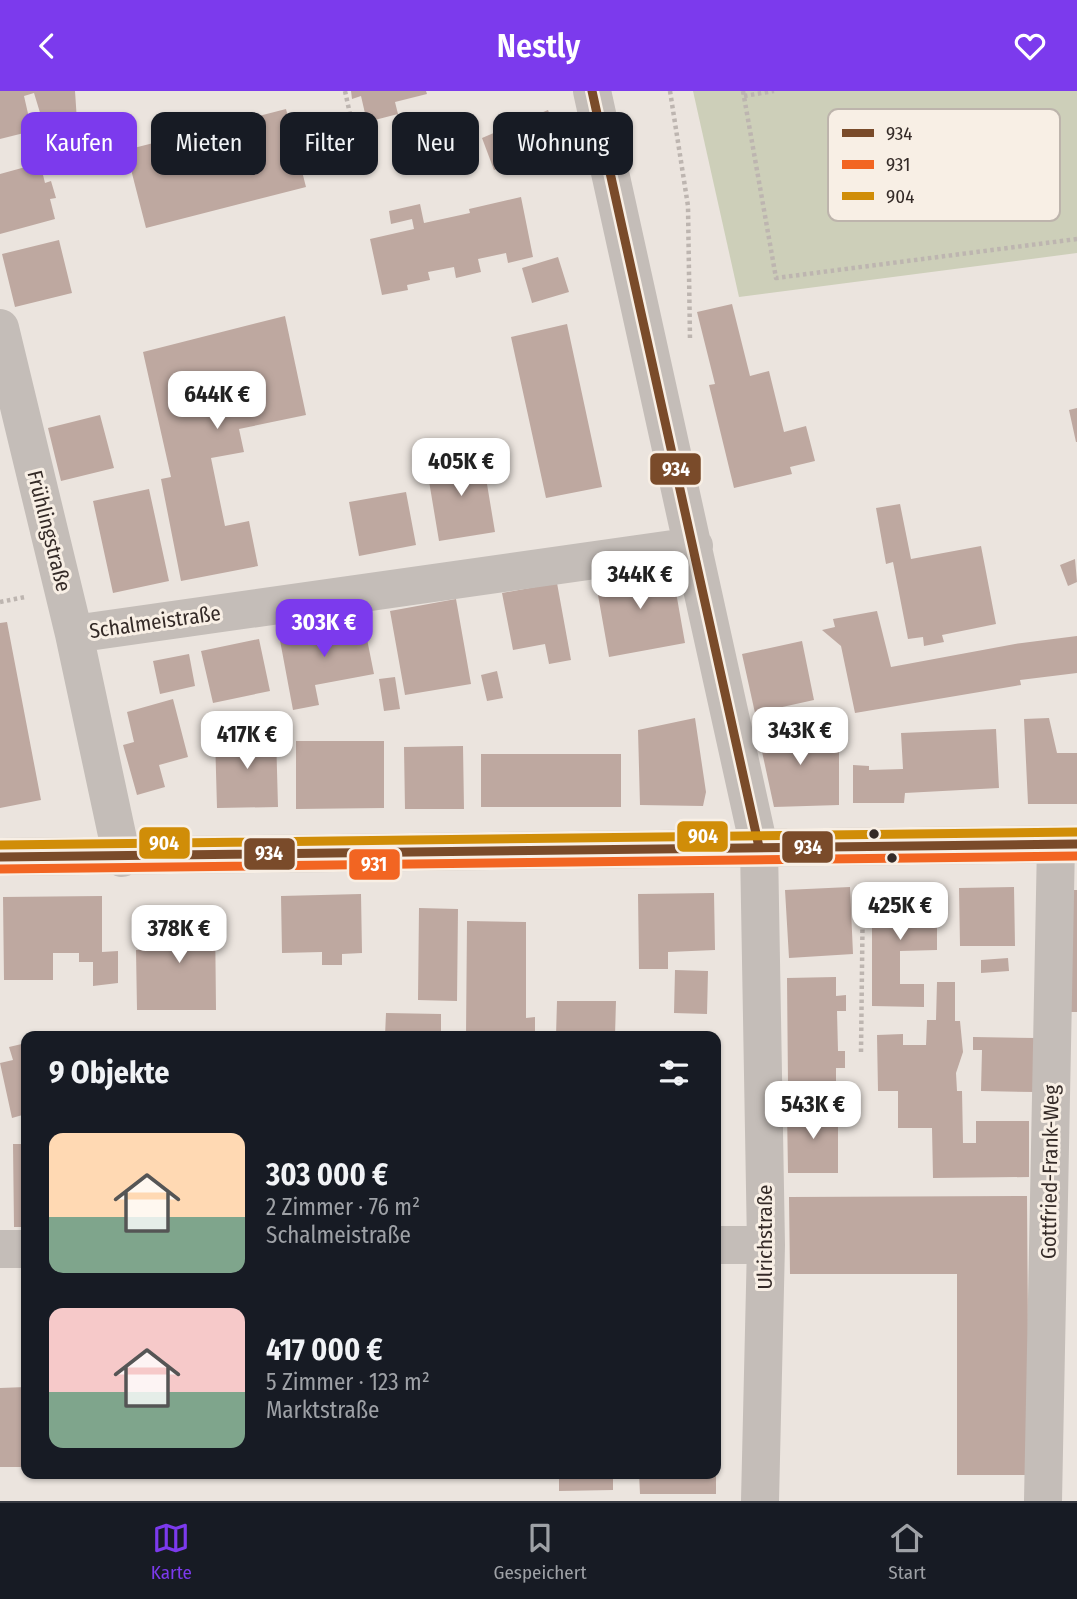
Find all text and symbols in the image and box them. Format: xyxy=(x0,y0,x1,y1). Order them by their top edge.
icon: back xyxy=(28,27,66,65)
text: Nestly xyxy=(497,27,580,65)
icon: heart xyxy=(1011,27,1049,65)
legend xyxy=(828,109,1060,221)
chip: Kaufen xyxy=(21,112,137,175)
chip: Mieten xyxy=(151,112,266,175)
chip: Filter xyxy=(280,112,378,175)
chip: Neu xyxy=(392,112,479,175)
chip: Wohnung xyxy=(493,112,633,175)
text: 934 xyxy=(886,122,913,145)
text: 931 xyxy=(886,153,910,176)
text: 904 xyxy=(886,185,914,208)
pin: 644K € xyxy=(160,371,274,431)
text: 644K € xyxy=(184,380,250,408)
pin: 405K € xyxy=(404,439,518,498)
text: 405K € xyxy=(428,447,494,475)
line badge: 934 xyxy=(649,452,702,486)
text: 934 xyxy=(662,458,690,481)
street label: Frühlingstraße xyxy=(21,468,77,594)
pin: 344K € xyxy=(583,552,697,611)
text: 344K € xyxy=(608,560,672,588)
pin: 303K € xyxy=(267,599,381,659)
street label: Schalmeistraße xyxy=(88,600,222,644)
text: 303K € xyxy=(292,608,356,636)
pin: 343K € xyxy=(743,707,857,767)
pin: 417K € xyxy=(190,711,304,771)
text: 343K € xyxy=(768,716,832,744)
text: 417K € xyxy=(217,720,277,748)
line badge: 904 xyxy=(676,820,729,853)
text: 904 xyxy=(688,825,718,848)
line badge: 904 xyxy=(138,826,191,860)
unlabelled marker xyxy=(867,827,881,841)
line badge: 934 xyxy=(781,830,834,864)
text: 904 xyxy=(149,832,179,855)
text: 934 xyxy=(794,836,822,859)
line badge: 934 xyxy=(243,837,296,871)
text: 934 xyxy=(255,842,283,865)
line badge: 931 xyxy=(348,848,401,881)
unlabelled marker xyxy=(885,851,899,865)
text: 931 xyxy=(361,853,387,876)
pin: 425K € xyxy=(843,883,957,942)
text: 425K € xyxy=(868,891,932,919)
pin: 378K € xyxy=(122,905,236,965)
text: 378K € xyxy=(148,914,210,942)
icon: filters xyxy=(655,1054,693,1092)
text: 9 Objekte xyxy=(49,1055,169,1091)
pin: 543K € xyxy=(756,1081,870,1141)
street label: Gottfried-Frank-Weg xyxy=(1035,1085,1065,1259)
text: 543K € xyxy=(781,1090,845,1118)
text: 303 000 € xyxy=(266,1157,388,1193)
icon: home xyxy=(105,1161,189,1245)
street label: Ulrichstraße xyxy=(752,1185,778,1289)
text: 2 Zimmer · 76 m² xyxy=(266,1193,420,1221)
text: Schalmeistraße xyxy=(266,1221,411,1249)
text: 417 000 € xyxy=(266,1332,383,1368)
icon: home xyxy=(105,1336,189,1420)
text: 5 Zimmer · 123 m² xyxy=(266,1368,430,1396)
text: Marktstraße xyxy=(266,1396,379,1424)
tab: Karte xyxy=(151,1519,192,1584)
tab: Gespeichert xyxy=(494,1519,587,1584)
tab: Start xyxy=(888,1519,926,1584)

